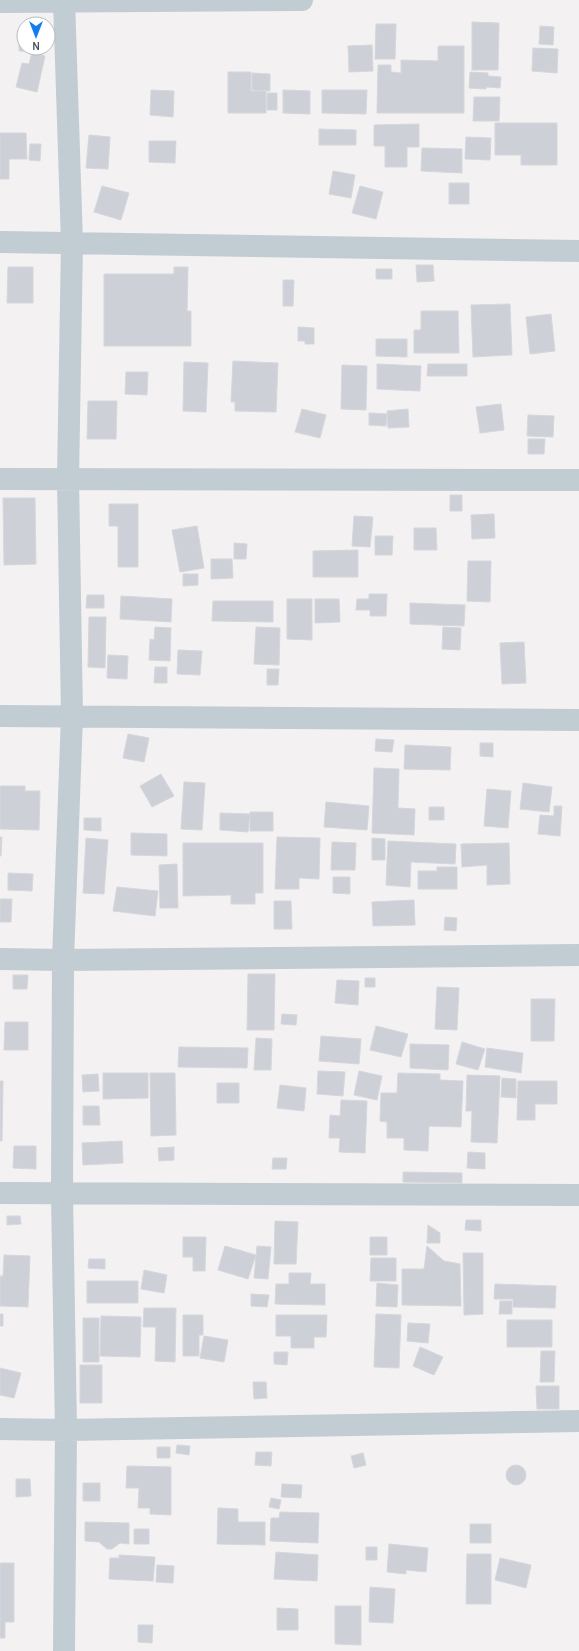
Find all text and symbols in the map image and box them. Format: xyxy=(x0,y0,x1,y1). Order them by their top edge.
north arrow xyxy=(16,16,56,56)
text: N xyxy=(32,39,40,52)

